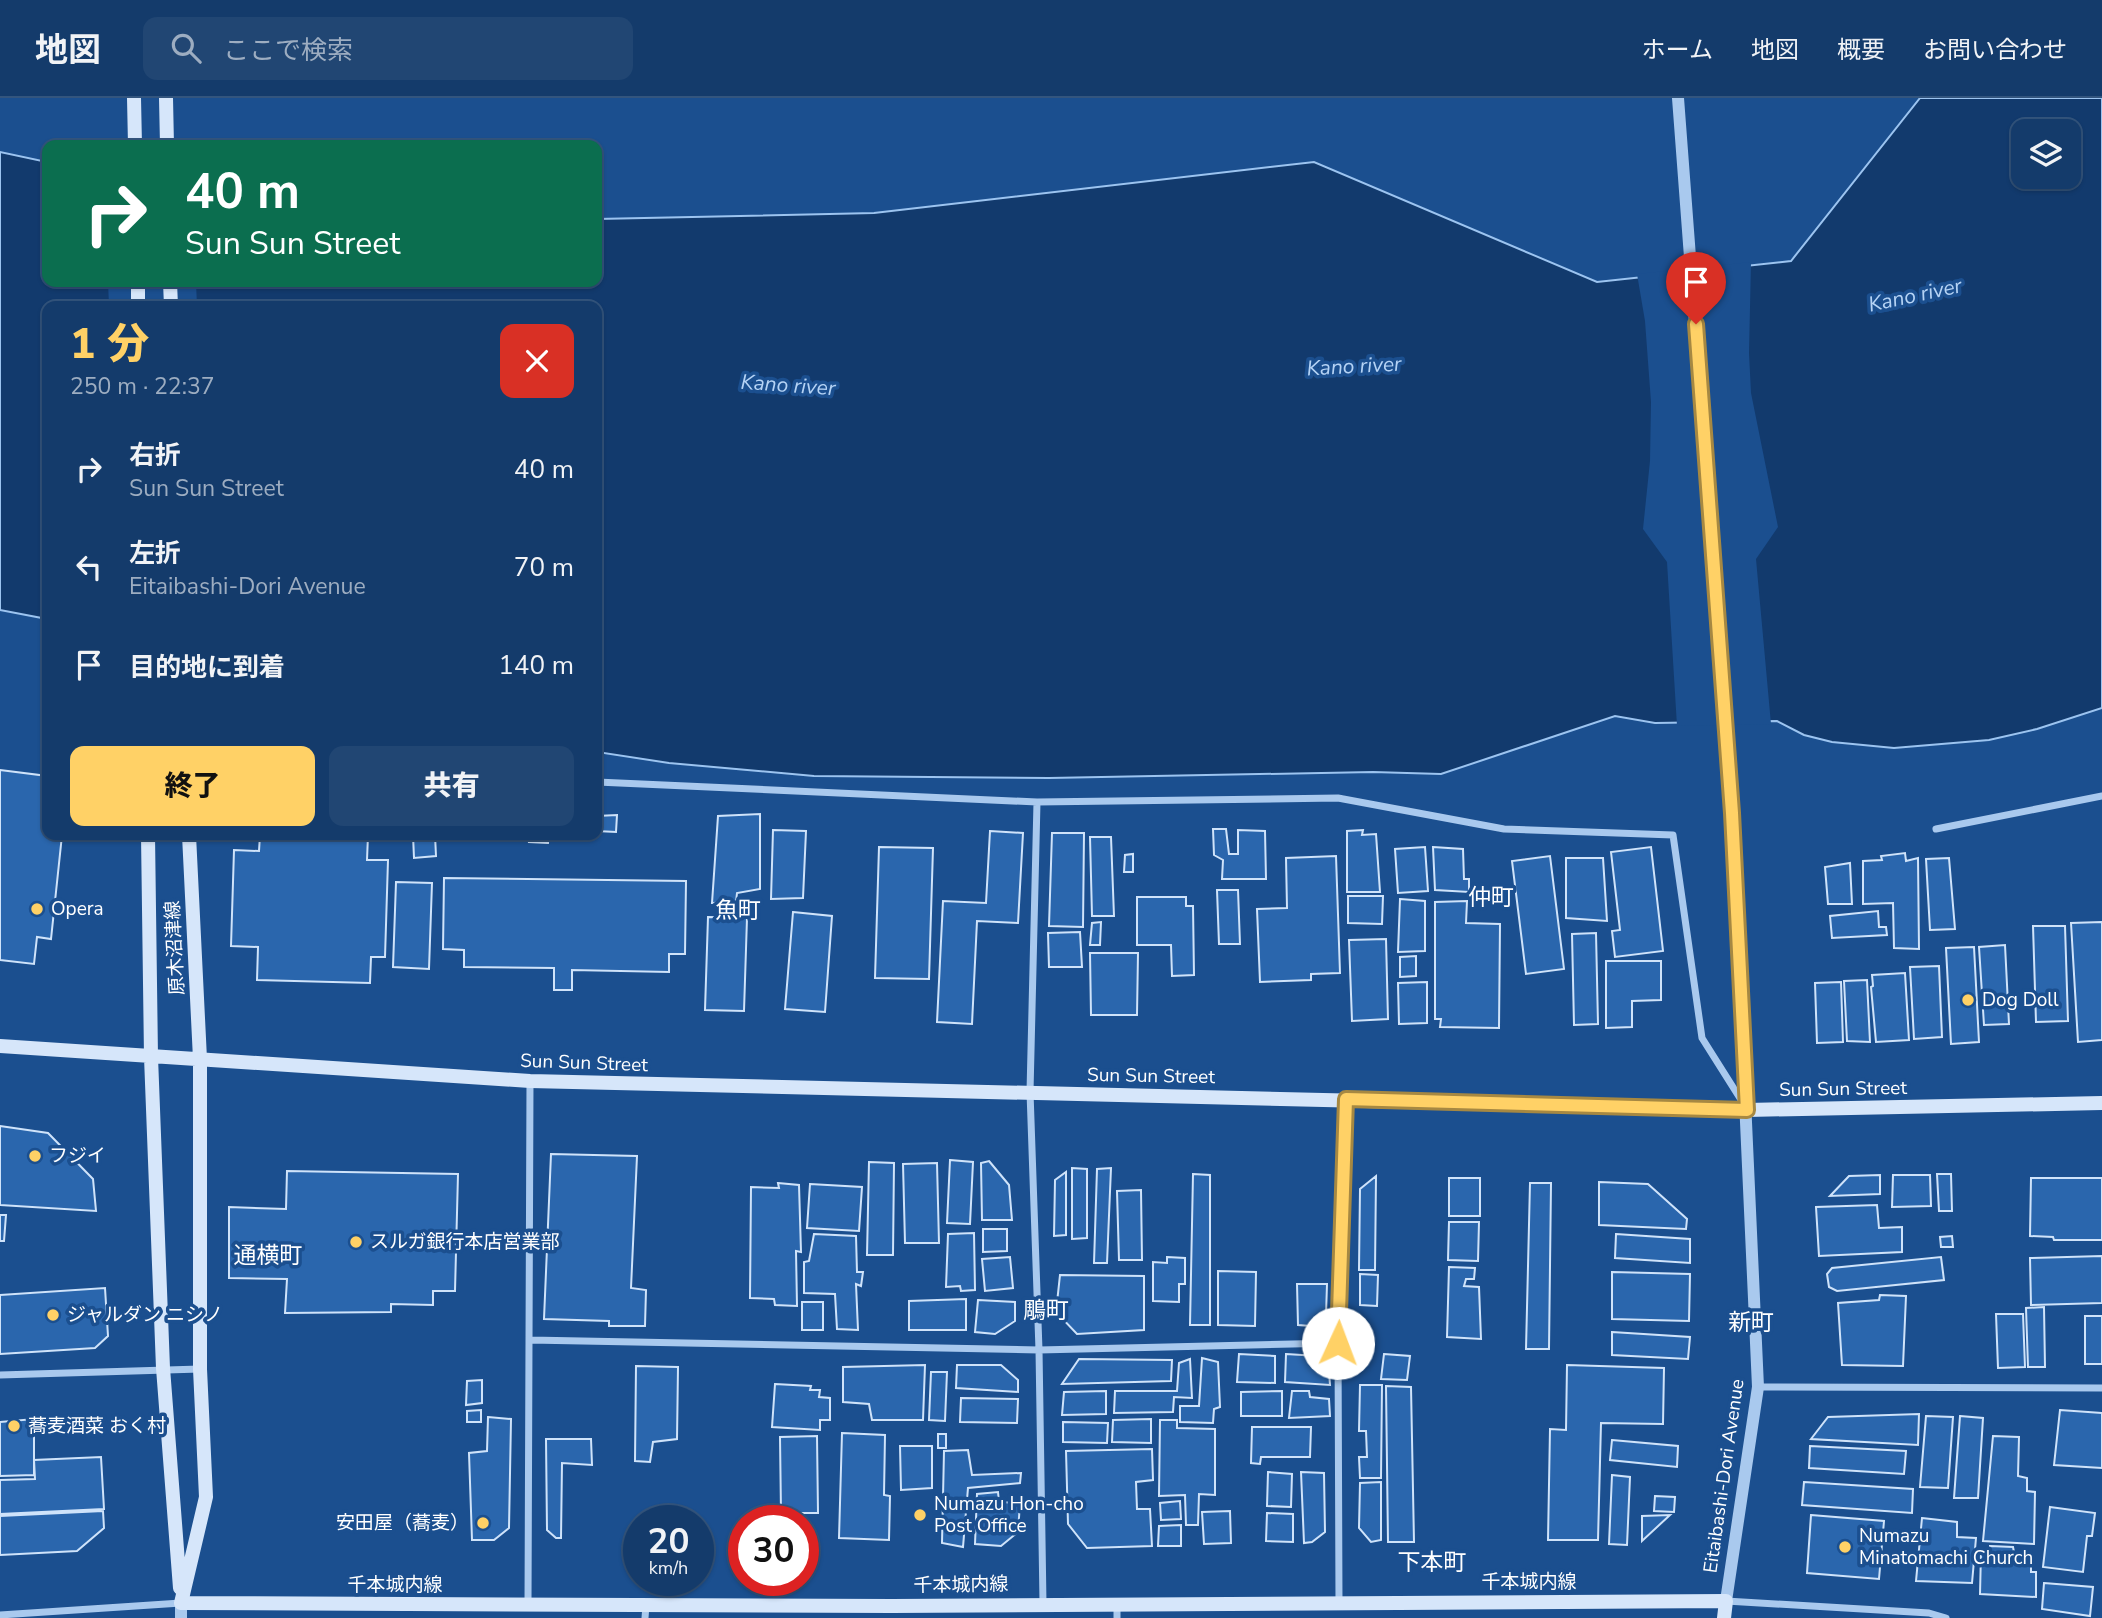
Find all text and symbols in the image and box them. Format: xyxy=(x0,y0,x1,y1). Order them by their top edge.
search box xyxy=(143,17,633,80)
text: 地図 xyxy=(35,28,101,73)
icon: search xyxy=(167,29,205,67)
text: ここで検索 xyxy=(223,33,353,68)
text: ホーム xyxy=(1642,34,1713,66)
text: 地図 xyxy=(1751,34,1799,66)
text: 概要 xyxy=(1837,34,1885,66)
text: お問い合わせ xyxy=(1923,34,2067,66)
map controls xyxy=(2011,119,2081,189)
button: layers xyxy=(2011,119,2081,189)
text: 40 m xyxy=(185,158,300,225)
icon: right xyxy=(70,168,161,259)
text: Sun Sun Street xyxy=(185,222,400,265)
pin xyxy=(1666,252,1726,324)
icon: arrive xyxy=(1677,263,1715,301)
water label: Kano river xyxy=(1866,271,1965,319)
text: 1 分 xyxy=(70,316,149,373)
button: close xyxy=(500,324,574,398)
water label: Kano river xyxy=(1306,350,1403,382)
water label: Kano river xyxy=(740,368,837,402)
text: 250 m · 22:37 xyxy=(70,371,215,402)
text: 右折 xyxy=(129,438,181,473)
icon: right xyxy=(70,450,108,488)
text: 40 m xyxy=(514,452,574,487)
text: Sun Sun Street xyxy=(129,473,284,504)
text: 左折 xyxy=(129,536,181,571)
icon: left xyxy=(70,548,108,586)
text: 70 m xyxy=(514,550,574,585)
text: Eitaibashi-Dori Avenue xyxy=(129,571,366,602)
icon: arrive xyxy=(70,646,108,684)
text: 140 m xyxy=(498,648,574,683)
text: 目的地に到着 xyxy=(129,650,285,685)
button: 終了 xyxy=(70,746,315,826)
button: 共有 xyxy=(329,746,574,826)
district label: 仲町 xyxy=(1468,882,1514,913)
district label: 魚町 xyxy=(715,895,761,926)
place label: Opera xyxy=(51,896,104,922)
street label: 原木沼津線 xyxy=(160,900,190,996)
marker: Opera xyxy=(29,901,45,917)
place label: Dog Doll xyxy=(1982,987,2059,1013)
marker: Dog Doll xyxy=(1960,992,1976,1008)
street label: Sun Sun Street xyxy=(520,1048,649,1078)
street label: Sun Sun Street xyxy=(1087,1062,1215,1090)
street label: Sun Sun Street xyxy=(1779,1075,1907,1103)
place label: フジイ xyxy=(49,1143,106,1169)
marker: フジイ xyxy=(27,1148,43,1164)
place label: スルガ銀行本店営業部 xyxy=(370,1229,559,1255)
marker: スルガ銀行本店営業部 xyxy=(348,1234,364,1250)
district label: 通横町 xyxy=(234,1240,303,1271)
district label: 鵰町 xyxy=(1023,1295,1069,1326)
place label: ジャルダン ニシノ xyxy=(67,1302,223,1328)
position arrow xyxy=(1301,1306,1375,1380)
marker: ジャルダン ニシノ xyxy=(45,1307,61,1323)
district label: 新町 xyxy=(1728,1307,1774,1338)
street label: Eitaibashi-Dori Avenue xyxy=(1698,1377,1750,1575)
place label: 蕎麦酒菜 おく村 xyxy=(28,1413,166,1439)
marker: 蕎麦酒菜 おく村 xyxy=(6,1418,22,1434)
place label: Numazu Hon-cho Post Office xyxy=(934,1491,1084,1539)
speed limit sign: 30 xyxy=(728,1505,819,1596)
marker: Numazu Hon-cho Post Office xyxy=(912,1507,928,1523)
place label: 安田屋（蕎麦） xyxy=(336,1510,469,1536)
marker: 安田屋（蕎麦） xyxy=(475,1515,491,1531)
text: 20 xyxy=(647,1518,690,1565)
place label: Numazu Minatomachi Church xyxy=(1859,1523,2033,1571)
marker: Numazu Minatomachi Church xyxy=(1837,1539,1853,1555)
district label: 下本町 xyxy=(1398,1547,1467,1578)
text: km/h xyxy=(649,1556,688,1580)
street label: 千本城内線 xyxy=(1481,1569,1577,1595)
street label: 千本城内線 xyxy=(913,1571,1009,1599)
street label: 千本城内線 xyxy=(347,1572,443,1598)

